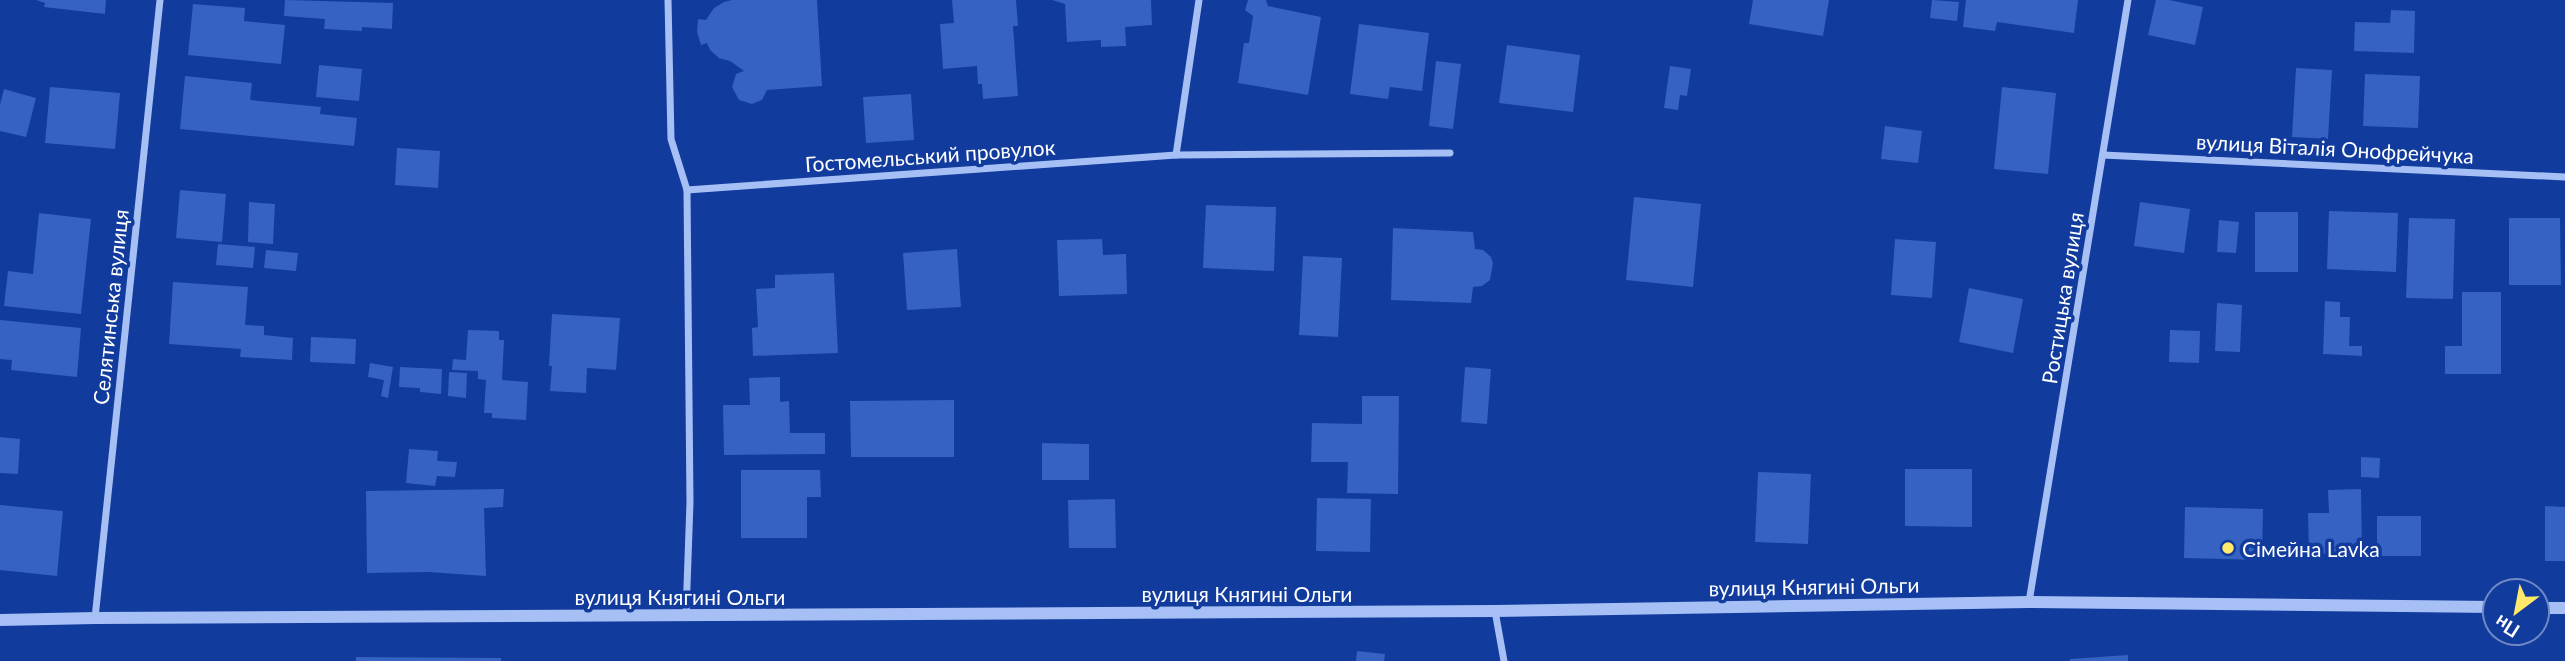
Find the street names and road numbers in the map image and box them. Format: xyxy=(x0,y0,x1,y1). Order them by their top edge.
street label: вулиця Віталія Онофрейчука xyxy=(2195,128,2475,168)
street label: Гостомельський провулок xyxy=(804,134,1056,176)
street label: Селятинська вулиця xyxy=(87,208,133,406)
street label: Ростицька вулиця xyxy=(2036,210,2088,386)
street label: вулиця Княгині Ольги xyxy=(1708,572,1920,600)
street label: вулиця Княгині Ольги xyxy=(1142,581,1352,606)
street label: вулиця Княгині Ольги xyxy=(575,584,785,609)

